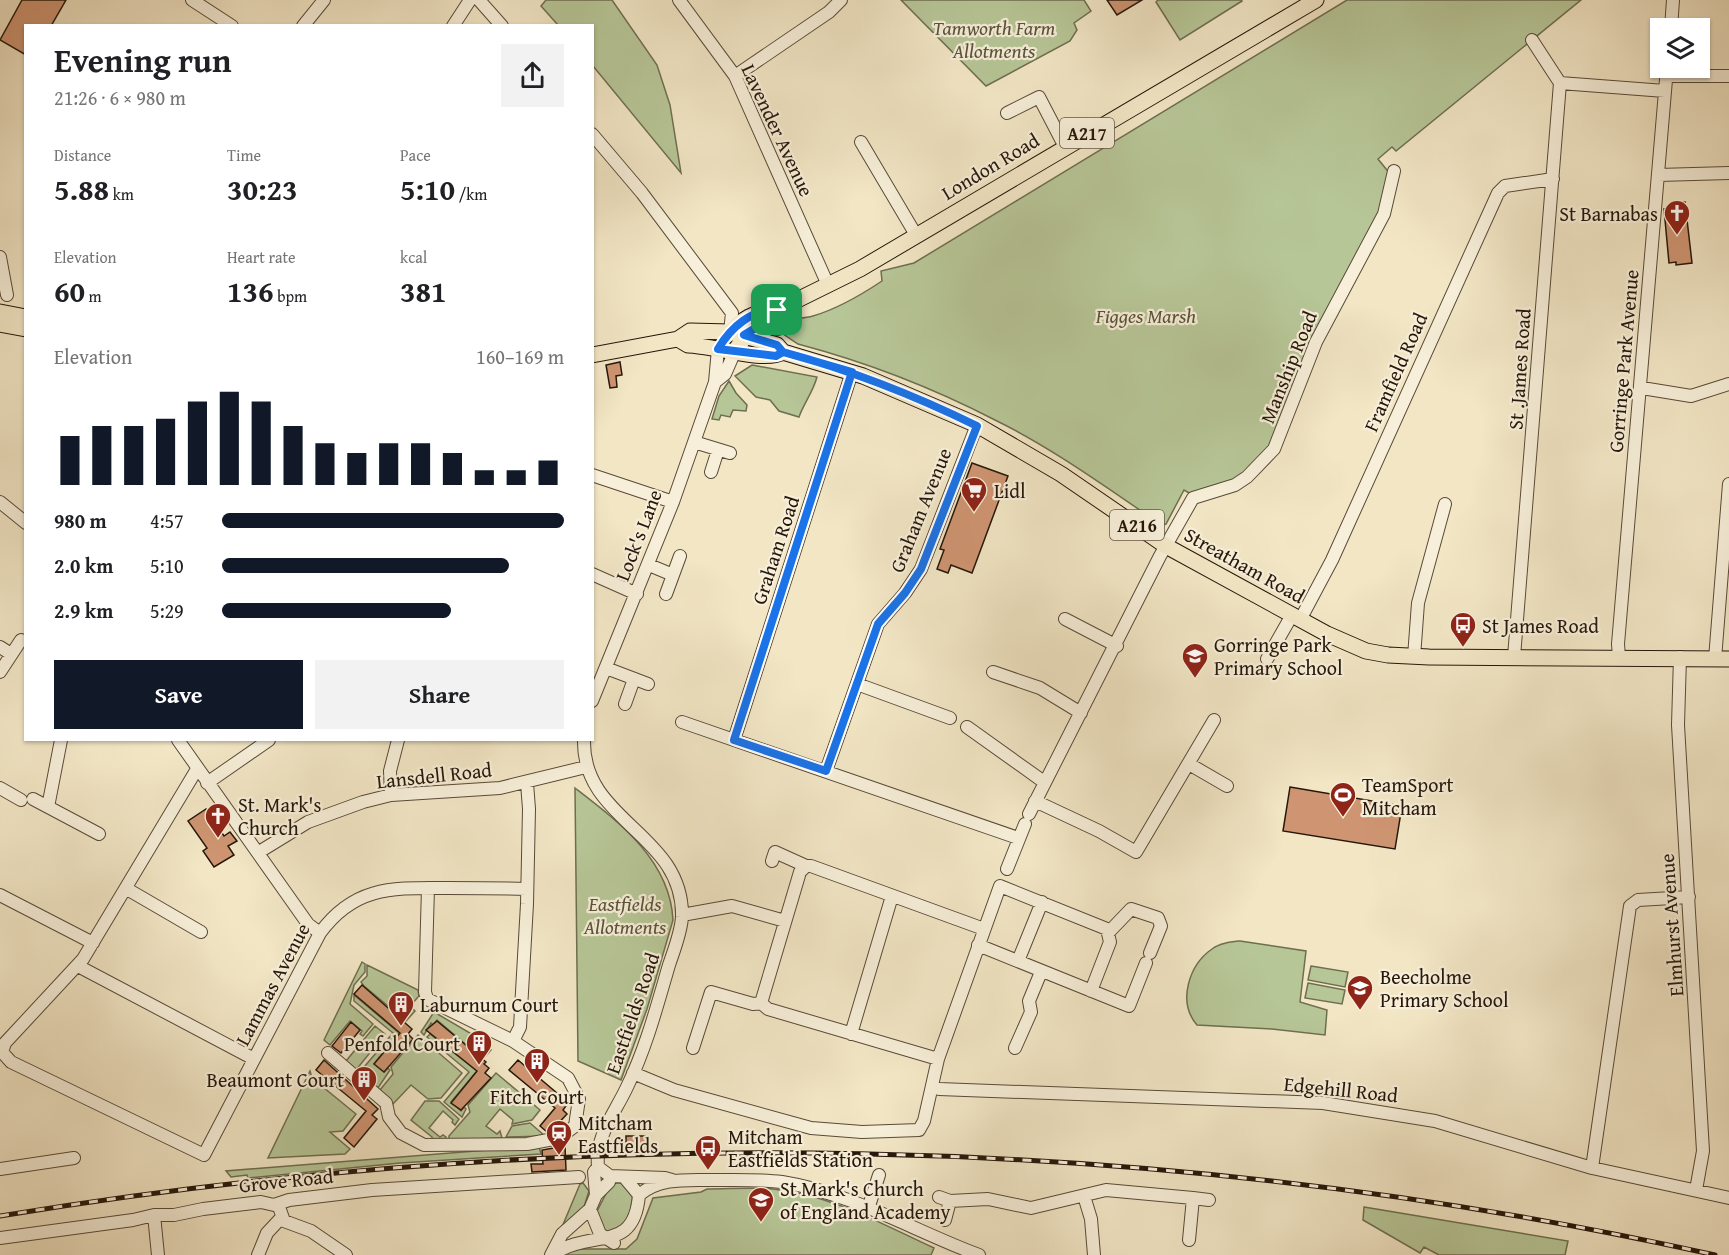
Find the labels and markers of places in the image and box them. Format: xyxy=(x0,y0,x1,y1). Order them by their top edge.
church icon: St Barnabas xyxy=(1662,198,1692,236)
place label: St Barnabas xyxy=(1559,199,1658,228)
pin xyxy=(751,284,802,335)
supermarket icon: Lidl xyxy=(959,475,989,513)
place label: Lidl xyxy=(994,476,1026,505)
bus stop icon: St James Road xyxy=(1448,610,1478,648)
place label: St James Road xyxy=(1482,611,1599,640)
place label: Gorringe Park Primary School xyxy=(1214,630,1343,682)
school or university icon: Gorringe Park Primary School xyxy=(1180,641,1210,679)
place label: TeamSport Mitcham xyxy=(1362,770,1454,822)
sports icon: TeamSport Mitcham xyxy=(1328,780,1358,818)
place label: St. Mark's Church xyxy=(238,790,321,842)
church icon: St. Mark's Church xyxy=(203,801,233,839)
place label: Beecholme Primary School xyxy=(1380,962,1509,1014)
school or university icon: Beecholme Primary School xyxy=(1345,973,1375,1011)
building icon: Laburnum Court xyxy=(386,989,416,1027)
place label: Laburnum Court xyxy=(420,990,559,1019)
building icon: Penfold Court xyxy=(464,1028,494,1066)
place label: Penfold Court xyxy=(344,1029,460,1058)
building icon: Fitch Court xyxy=(522,1046,552,1084)
building icon: Beaumont Court xyxy=(349,1064,379,1102)
place label: Beaumont Court xyxy=(207,1065,344,1094)
place label: Fitch Court xyxy=(490,1082,584,1111)
place label: Mitcham Eastfields xyxy=(578,1108,658,1160)
station icon: Mitcham Eastfields xyxy=(544,1118,574,1156)
place label: Mitcham Eastfields Station xyxy=(728,1122,873,1174)
bus stop icon: Mitcham Eastfields Station xyxy=(693,1133,723,1171)
place label: St Mark's Church of England Academy xyxy=(780,1174,951,1226)
school or university icon: St Mark's Church of England Academy xyxy=(746,1185,776,1223)

